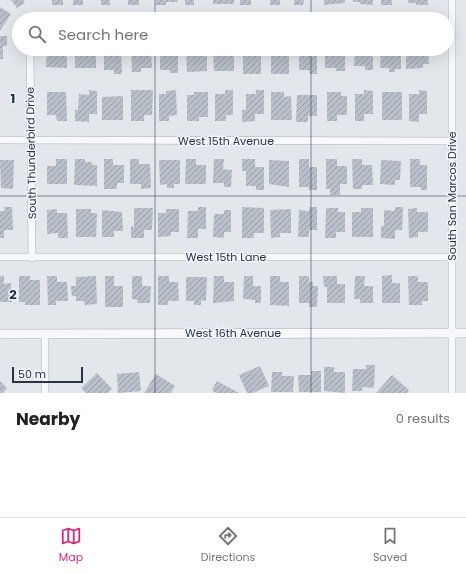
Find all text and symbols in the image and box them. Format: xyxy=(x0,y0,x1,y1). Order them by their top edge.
search box xyxy=(12,12,454,56)
icon: search xyxy=(26,23,48,45)
text: Search here xyxy=(58,24,148,45)
street label: South Thunderbird Drive xyxy=(22,87,40,219)
text: 1 xyxy=(11,89,15,108)
street label: South San Marcos Drive xyxy=(444,131,460,261)
street label: West 15th Avenue xyxy=(178,133,274,149)
street label: West 15th Lane xyxy=(186,249,267,265)
text: 2 xyxy=(9,285,17,304)
street label: West 16th Avenue xyxy=(185,325,281,341)
scale bar xyxy=(12,365,83,384)
text: 50 m xyxy=(18,366,46,382)
text: Nearby xyxy=(16,407,80,431)
text: 0 results xyxy=(396,409,450,428)
tab: Map xyxy=(59,525,83,566)
tab: Directions xyxy=(201,525,255,566)
tab: Saved xyxy=(373,525,407,566)

